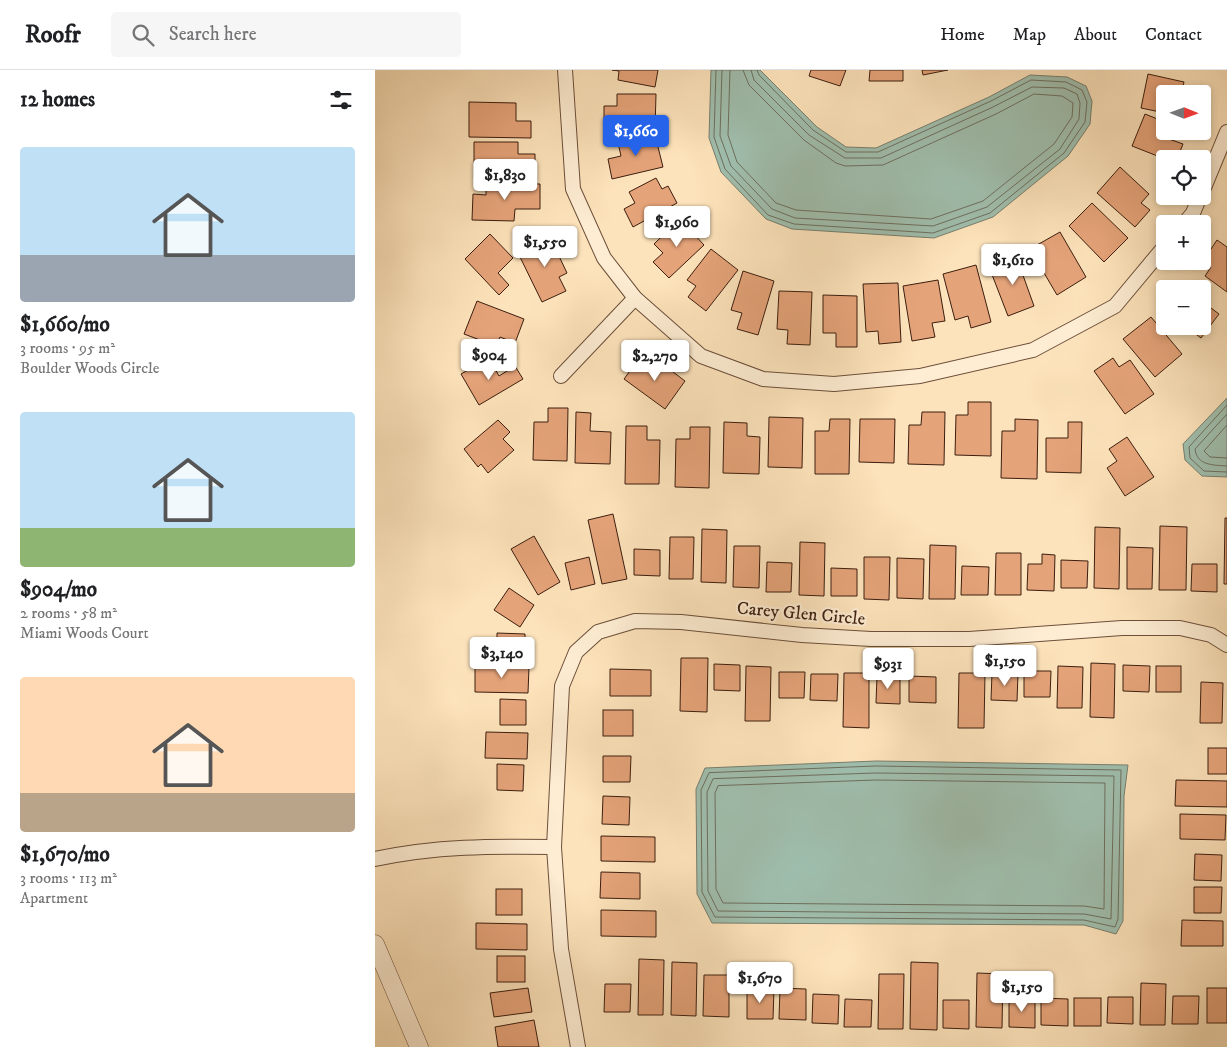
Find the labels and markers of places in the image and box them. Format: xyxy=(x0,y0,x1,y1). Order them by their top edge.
pin: $1,660 xyxy=(595,114,677,157)
pin: $1,830 xyxy=(464,158,546,201)
pin: $1,960 xyxy=(636,206,718,248)
pin: $1,550 xyxy=(504,226,586,268)
pin: $1,610 xyxy=(972,244,1054,286)
pin: $904 xyxy=(459,338,519,381)
pin: $2,270 xyxy=(614,340,696,382)
pin: $3,140 xyxy=(461,636,543,679)
pin: $1,150 xyxy=(964,644,1046,687)
pin: $931 xyxy=(858,648,918,690)
pin: $1,670 xyxy=(719,962,801,1004)
pin: $1,150 xyxy=(981,970,1063,1013)

